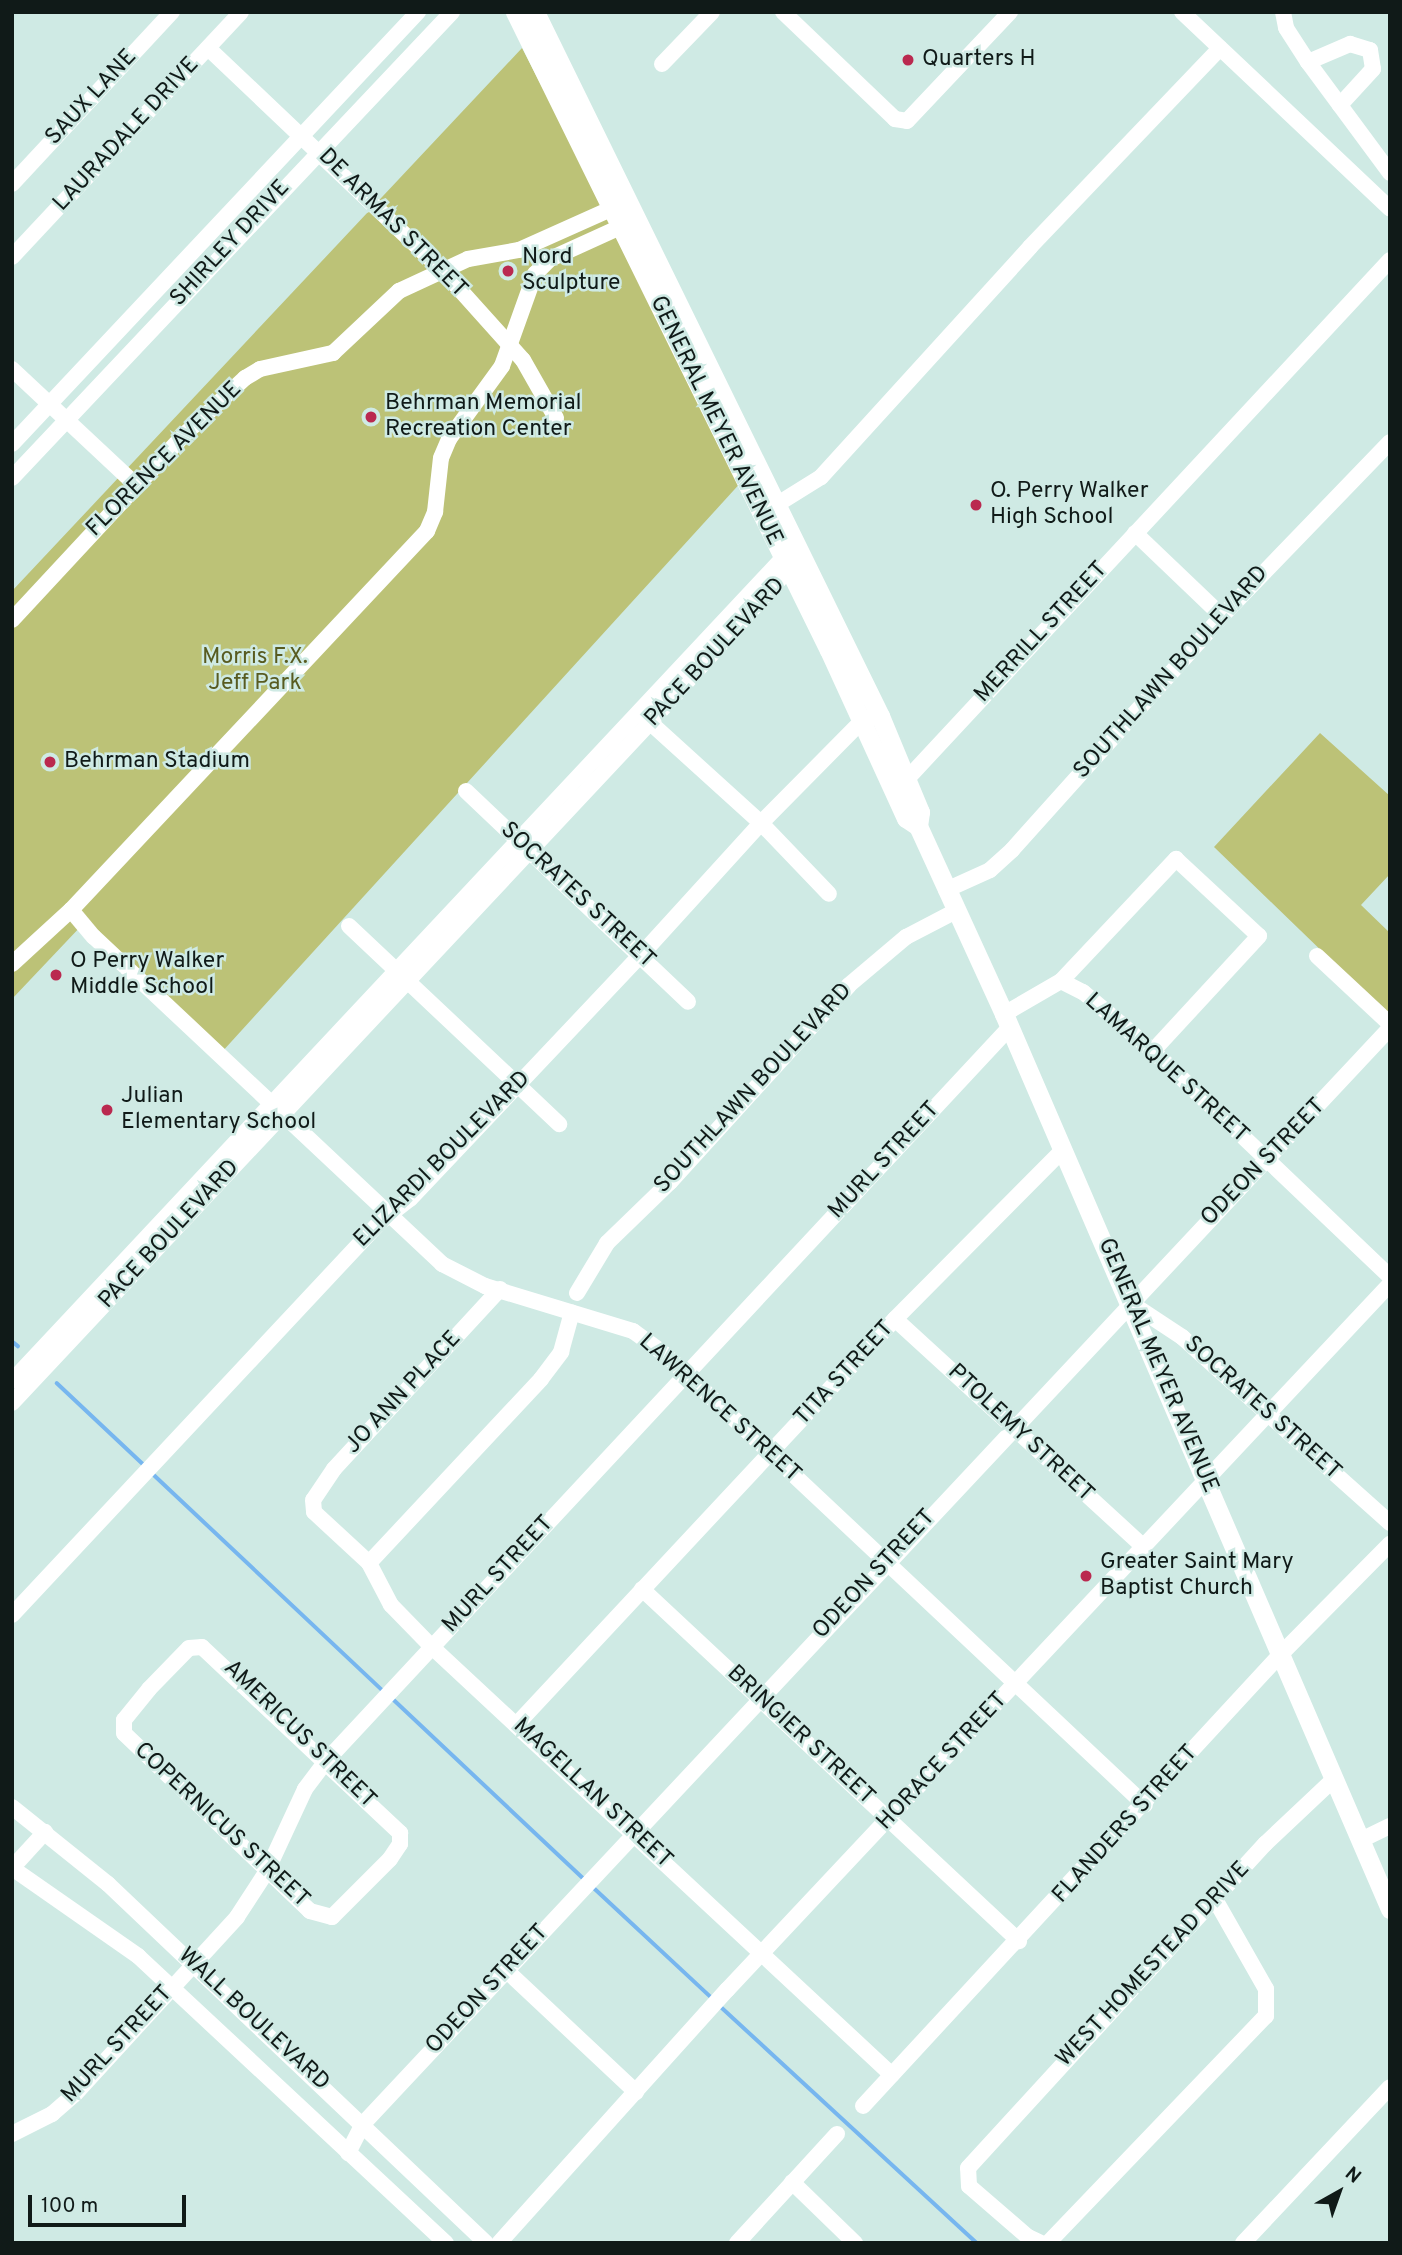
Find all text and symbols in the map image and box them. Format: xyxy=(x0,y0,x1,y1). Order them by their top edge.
street label: SAUX LANE xyxy=(41,44,143,152)
place label: Quarters H xyxy=(922,46,1036,74)
street label: LAURADALE DRIVE xyxy=(48,52,206,218)
marker: Quarters H xyxy=(900,52,916,68)
street label: DE ARMAS STREET xyxy=(311,143,473,305)
street label: SHIRLEY DRIVE xyxy=(165,175,297,313)
place label: Nord Sculpture xyxy=(522,244,620,298)
marker: Nord Sculpture xyxy=(500,263,516,279)
street label: GENERAL MEYER AVENUE xyxy=(642,291,788,551)
street label: FLORENCE AVENUE xyxy=(81,376,249,544)
place label: Behrman Memorial Recreation Center xyxy=(385,390,582,444)
marker: Behrman Memorial Recreation Center xyxy=(363,409,379,425)
place label: O. Perry Walker High School xyxy=(990,478,1149,532)
marker: O. Perry Walker High School xyxy=(968,497,984,513)
street label: MERRILL STREET xyxy=(970,557,1114,709)
street label: SOUTHLAWN BOULEVARD xyxy=(1069,561,1275,785)
street label: PACE BOULEVARD xyxy=(640,573,792,733)
park label: Morris F.X. Jeff Park xyxy=(202,644,308,698)
place label: Behrman Stadium xyxy=(64,748,250,776)
marker: Behrman Stadium xyxy=(42,754,58,770)
street label: SOCRATES STREET xyxy=(494,817,660,975)
place label: O Perry Walker Middle School xyxy=(70,948,225,1002)
marker: O Perry Walker Middle School xyxy=(48,967,64,983)
street label: SOUTHLAWN BOULEVARD xyxy=(649,978,859,1200)
street label: LAMARQUE STREET xyxy=(1078,988,1254,1150)
street label: ELIZARDI BOULEVARD xyxy=(349,1066,537,1254)
place label: Julian Elementary School xyxy=(121,1083,316,1137)
street label: ODEON STREET xyxy=(1196,1093,1332,1233)
street label: MURL STREET xyxy=(824,1097,946,1225)
marker: Julian Elementary School xyxy=(99,1102,115,1118)
street label: PACE BOULEVARD xyxy=(94,1155,246,1315)
street label: GENERAL MEYER AVENUE xyxy=(1090,1234,1224,1498)
street label: TITA STREET xyxy=(789,1315,901,1433)
street label: JO ANN PLACE xyxy=(340,1326,468,1460)
street label: LAWRENCE STREET xyxy=(632,1329,806,1489)
street label: SOCRATES STREET xyxy=(1178,1331,1346,1487)
street label: PTOLEMY STREET xyxy=(941,1359,1099,1509)
street label: ODEON STREET xyxy=(808,1505,942,1645)
street label: MURL STREET xyxy=(438,1511,560,1639)
place label: Greater Saint Mary Baptist Church xyxy=(1100,1549,1294,1603)
marker: Greater Saint Mary Baptist Church xyxy=(1078,1568,1094,1584)
street label: AMERICUS STREET xyxy=(217,1655,381,1815)
street label: BRINGIER STREET xyxy=(720,1660,880,1812)
street label: HORACE STREET xyxy=(872,1687,1014,1837)
street label: MAGELLAN STREET xyxy=(507,1713,677,1875)
street label: COPERNICUS STREET xyxy=(128,1738,314,1914)
street label: FLANDERS STREET xyxy=(1048,1740,1204,1910)
street label: WEST HOMESTEAD DRIVE xyxy=(1051,1856,1257,2074)
street label: ODEON STREET xyxy=(421,1920,555,2060)
street label: WALL BOULEVARD xyxy=(171,1943,335,2097)
street label: MURL STREET xyxy=(57,1981,179,2109)
north arrow xyxy=(1304,2157,1374,2227)
text: N xyxy=(1340,2162,1365,2189)
scale bar xyxy=(32,2182,189,2226)
text: 100 m xyxy=(41,2193,98,2220)

